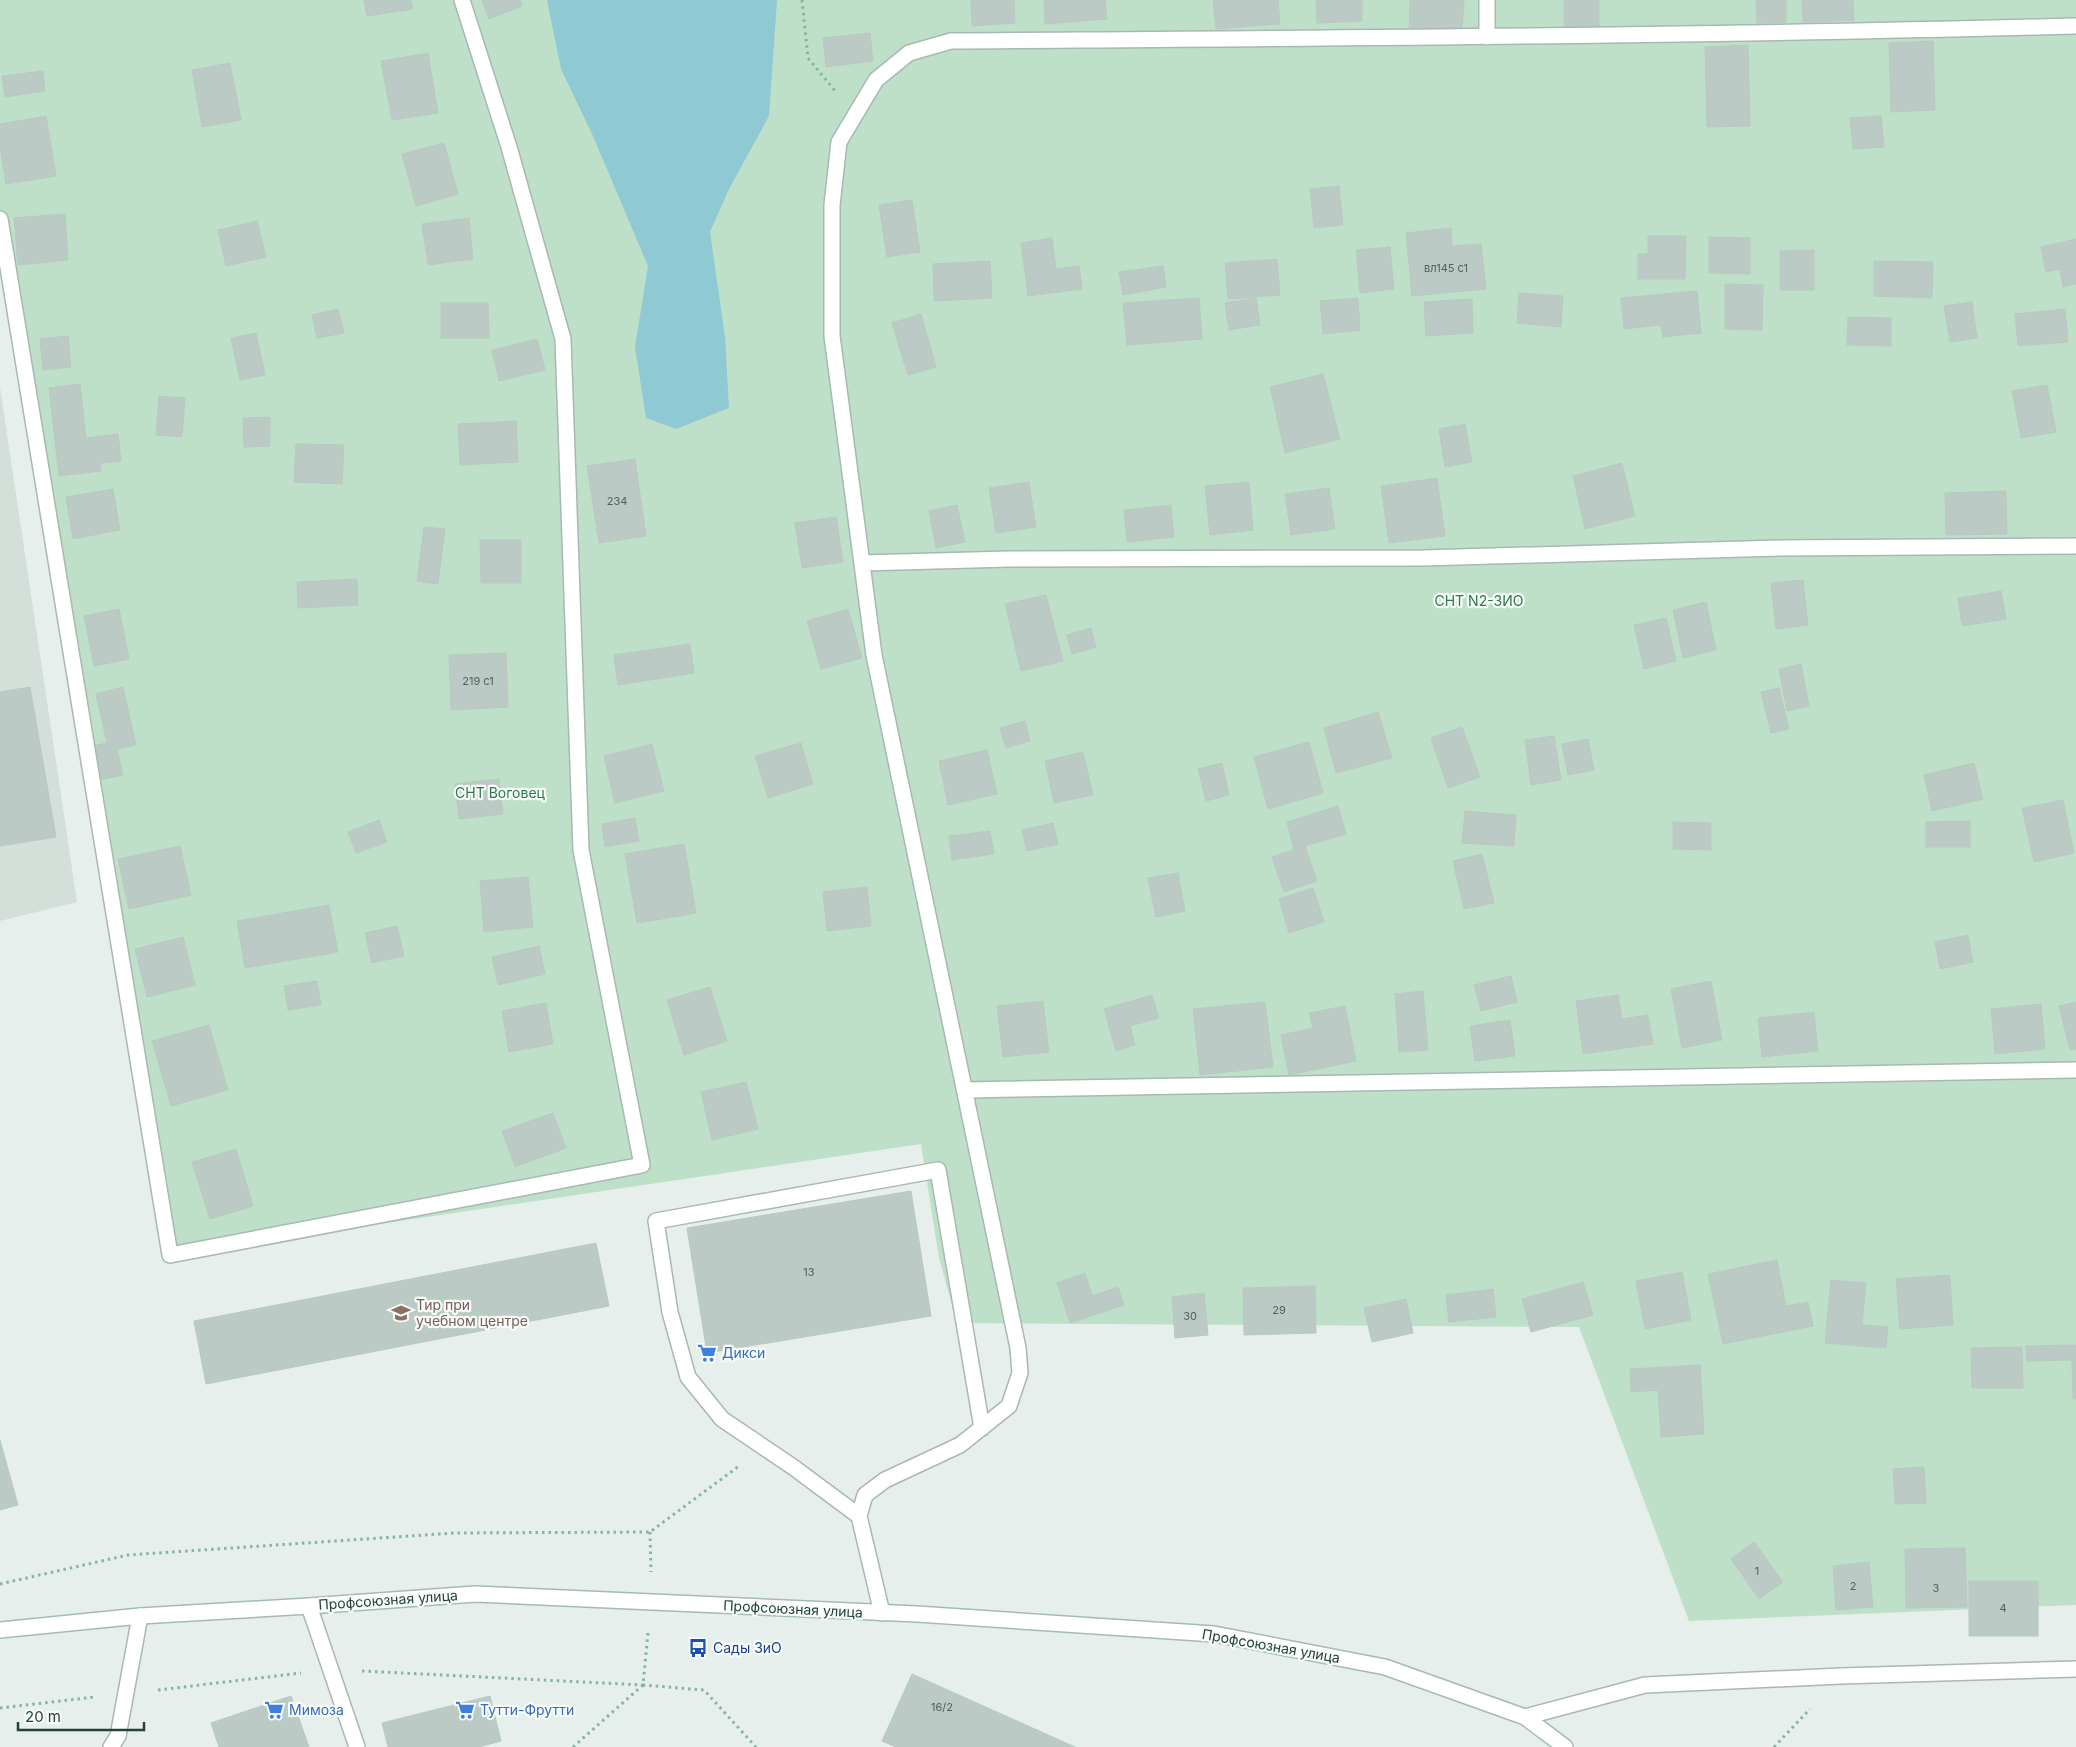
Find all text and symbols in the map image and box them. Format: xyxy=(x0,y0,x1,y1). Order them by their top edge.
house number: вл145 с1 xyxy=(1424,261,1468,275)
house number: 234 xyxy=(607,494,627,508)
park label: СНТ N2-ЗИО xyxy=(1434,592,1524,609)
house number: 219 с1 xyxy=(462,674,494,688)
park label: СНТ Воговец xyxy=(455,784,546,801)
house number: 13 xyxy=(803,1265,815,1279)
place label: Тир при учебном центре xyxy=(416,1296,528,1329)
school or university icon: Тир при учебном центре xyxy=(390,1302,412,1324)
house number: 29 xyxy=(1272,1303,1286,1317)
house number: 30 xyxy=(1183,1309,1197,1323)
supermarket icon: Дикси xyxy=(696,1342,718,1364)
place label: Дикси xyxy=(722,1344,765,1361)
house number: 1 xyxy=(1755,1564,1759,1578)
house number: 2 xyxy=(1850,1579,1856,1593)
house number: 3 xyxy=(1933,1581,1940,1595)
street label: Профсоюзная улица xyxy=(318,1586,458,1613)
street label: Профсоюзная улица xyxy=(723,1596,863,1621)
house number: 4 xyxy=(1999,1601,2007,1615)
street label: Профсоюзная улица xyxy=(1201,1625,1341,1666)
bus stop icon: Сады ЗиО xyxy=(687,1637,709,1659)
place label: Сады ЗиО xyxy=(713,1639,782,1656)
supermarket icon: Мимоза xyxy=(263,1699,285,1721)
supermarket icon: Тутти-Фрутти xyxy=(454,1699,476,1721)
scale bar xyxy=(18,1700,144,1732)
house number: 16/2 xyxy=(931,1700,953,1714)
place label: Мимоза xyxy=(289,1701,344,1718)
place label: Тутти-Фрутти xyxy=(480,1701,574,1718)
text: 20 m xyxy=(25,1707,61,1726)

